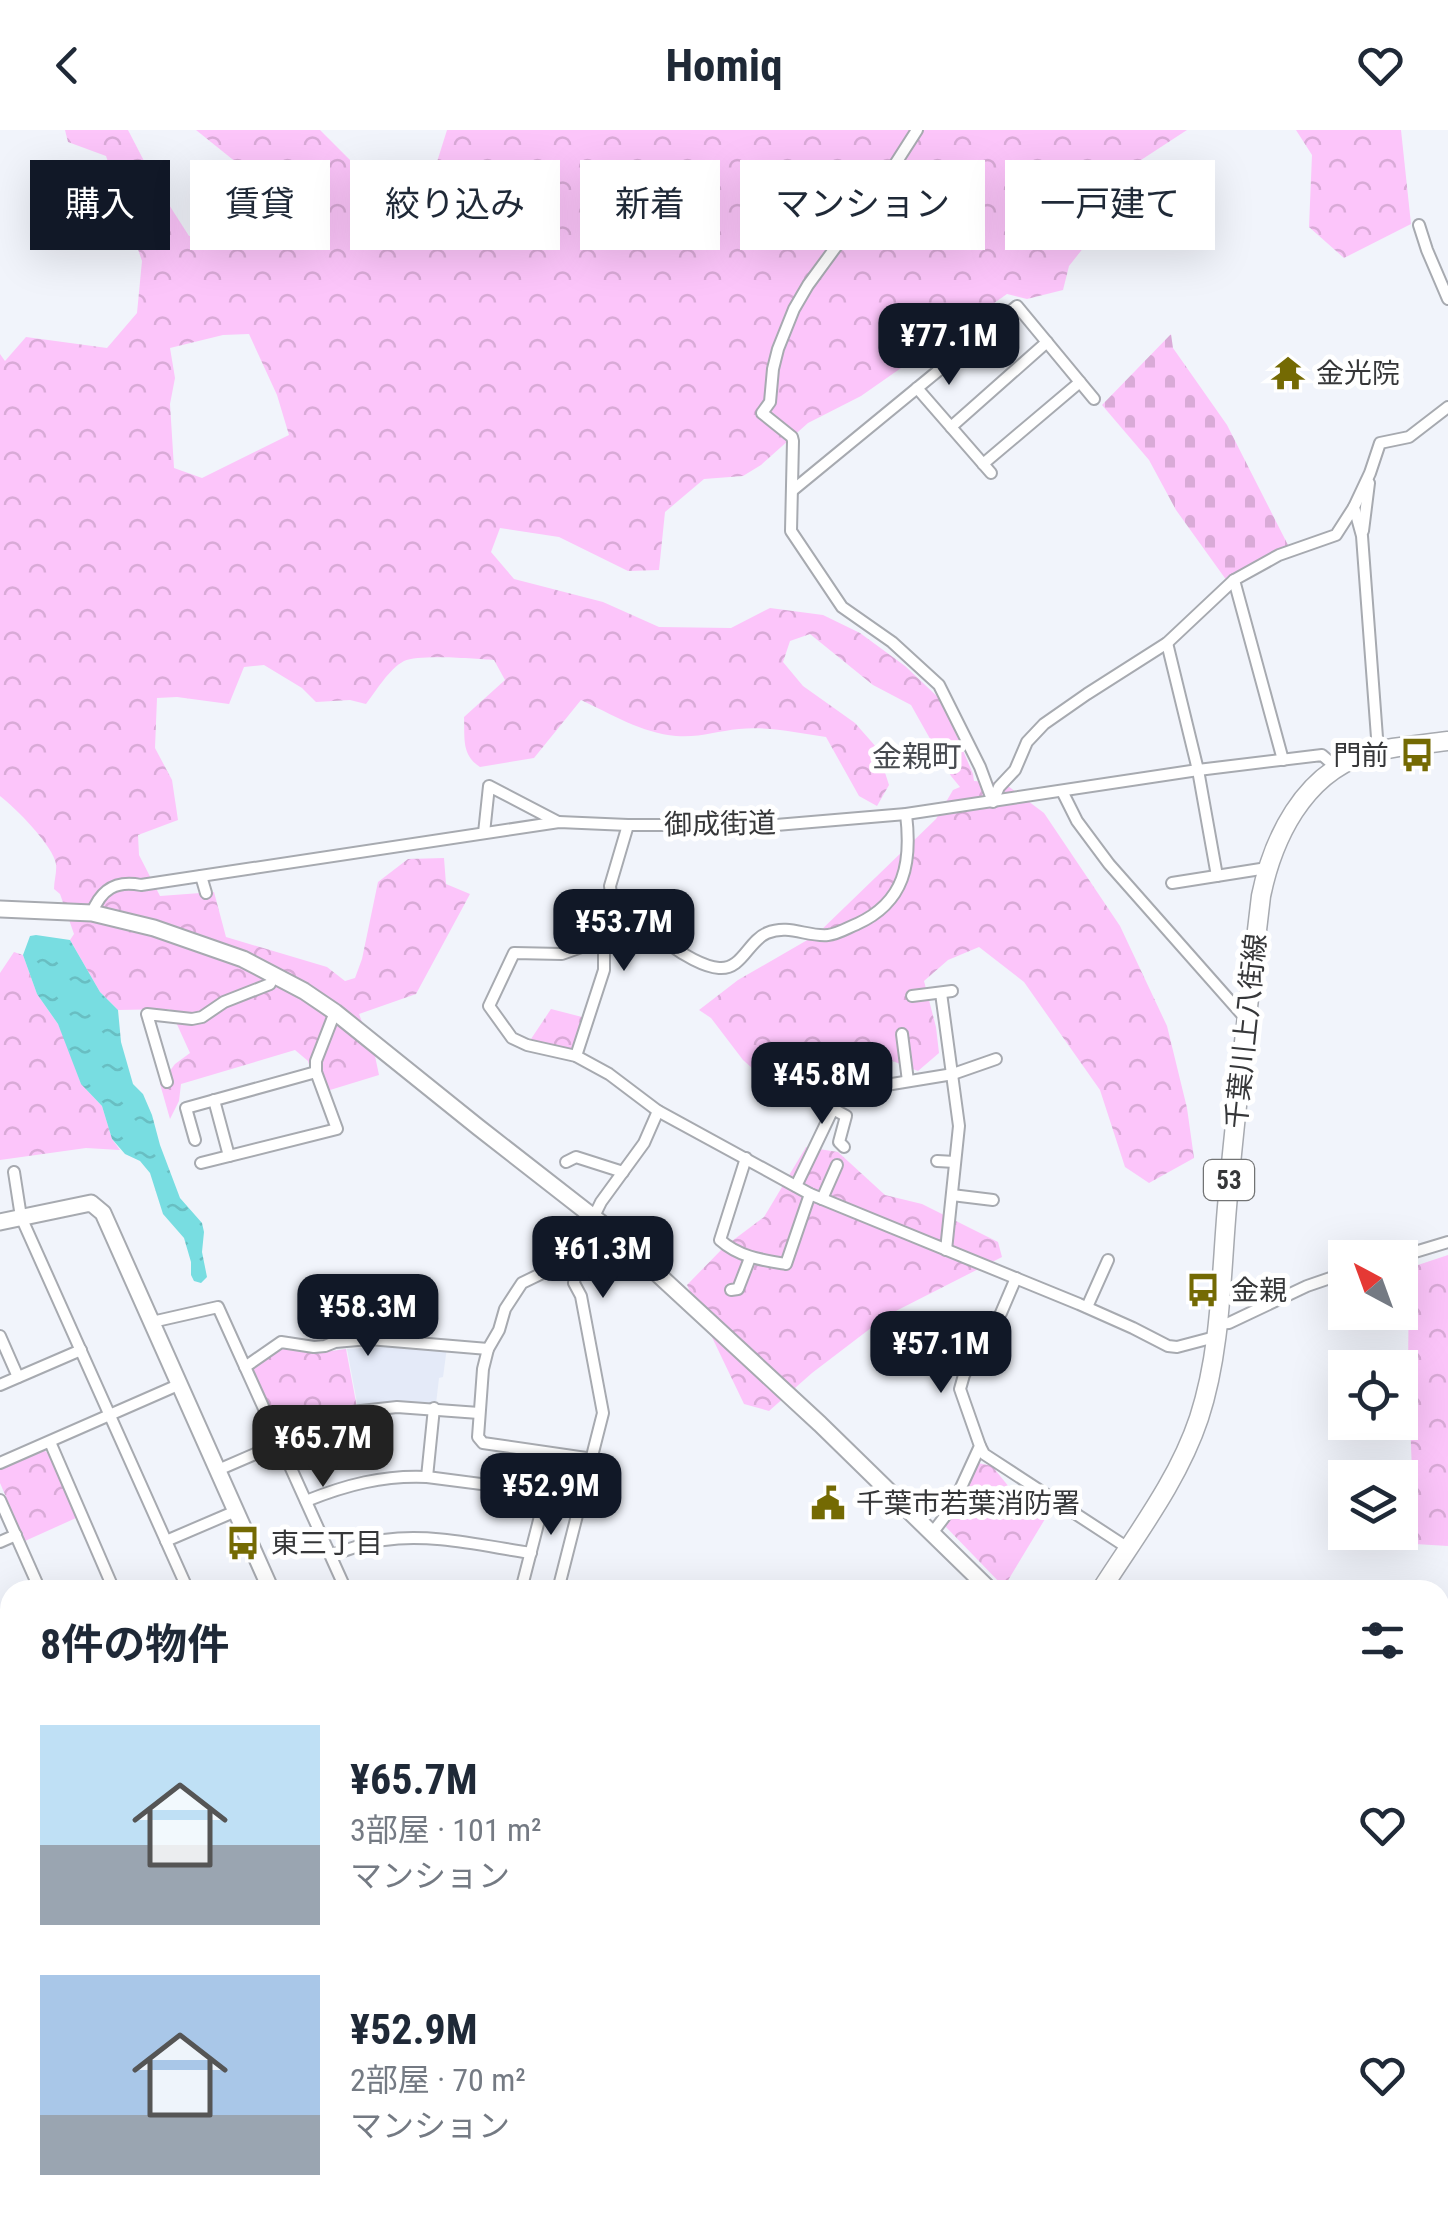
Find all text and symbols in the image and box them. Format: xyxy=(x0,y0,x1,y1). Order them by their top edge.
icon: back xyxy=(40,38,95,93)
icon: heart xyxy=(1353,38,1408,93)
text: Homiq xyxy=(665,39,783,92)
chip: 購入 xyxy=(30,160,170,250)
chip: 賃貸 xyxy=(190,160,330,250)
chip: 絞り込み xyxy=(350,160,560,250)
chip: 新着 xyxy=(580,160,720,250)
chip: マンション xyxy=(740,160,985,250)
chip: 一戸建て xyxy=(1005,160,1215,250)
pin: ¥77.1M xyxy=(868,303,1030,388)
text: ¥77.1M xyxy=(900,316,998,354)
temple icon: 金光院 xyxy=(1269,354,1307,392)
place label: 金光院 xyxy=(1316,357,1400,390)
bus stop icon: 門前 xyxy=(1398,736,1436,774)
district label: 金親町 xyxy=(872,739,962,774)
place label: 門前 xyxy=(1333,739,1389,772)
street label: 御成街道 xyxy=(664,807,776,841)
pin: ¥53.7M xyxy=(543,889,705,974)
text: ¥53.7M xyxy=(575,902,673,940)
street label: 千葉川上八街線 xyxy=(1219,932,1273,1130)
pin: ¥45.8M xyxy=(741,1042,903,1127)
text: ¥45.8M xyxy=(773,1055,871,1093)
road number: 53 xyxy=(1204,1160,1254,1200)
pin: ¥61.3M xyxy=(522,1216,684,1301)
text: ¥61.3M xyxy=(554,1229,652,1267)
north arrow xyxy=(1328,1240,1418,1330)
map controls xyxy=(1328,1240,1418,1550)
bus stop icon: 金親 xyxy=(1184,1271,1222,1309)
pin: ¥58.3M xyxy=(287,1274,449,1359)
place label: 金親 xyxy=(1231,1274,1287,1307)
text: ¥58.3M xyxy=(319,1287,417,1325)
pin: ¥57.1M xyxy=(860,1311,1022,1396)
text: ¥57.1M xyxy=(892,1324,990,1362)
button: locate xyxy=(1328,1350,1418,1440)
pin: ¥65.7M xyxy=(242,1405,404,1490)
text: ¥65.7M xyxy=(274,1418,372,1456)
pin: ¥52.9M xyxy=(470,1453,632,1538)
button: layers xyxy=(1328,1460,1418,1550)
text: ¥52.9M xyxy=(502,1466,600,1504)
public building icon: 千葉市若葉消防署 xyxy=(809,1484,847,1522)
place label: 千葉市若葉消防署 xyxy=(856,1487,1080,1520)
bus stop icon: 東三丁目 xyxy=(224,1524,262,1562)
place label: 東三丁目 xyxy=(271,1527,383,1560)
icon: filters xyxy=(1355,1613,1410,1668)
text: 8件の物件 xyxy=(40,1620,229,1669)
text: ¥65.7M xyxy=(350,1755,478,1804)
icon: home xyxy=(120,1765,240,1885)
icon: heart xyxy=(1355,1798,1410,1853)
text: 3部屋 · 101 m² xyxy=(350,1811,542,1849)
text: マンション xyxy=(350,1857,510,1895)
text: ¥52.9M xyxy=(350,2005,478,2054)
icon: home xyxy=(120,2015,240,2135)
icon: heart xyxy=(1355,2048,1410,2103)
text: 2部屋 · 70 m² xyxy=(350,2061,526,2099)
text: マンション xyxy=(350,2107,510,2145)

